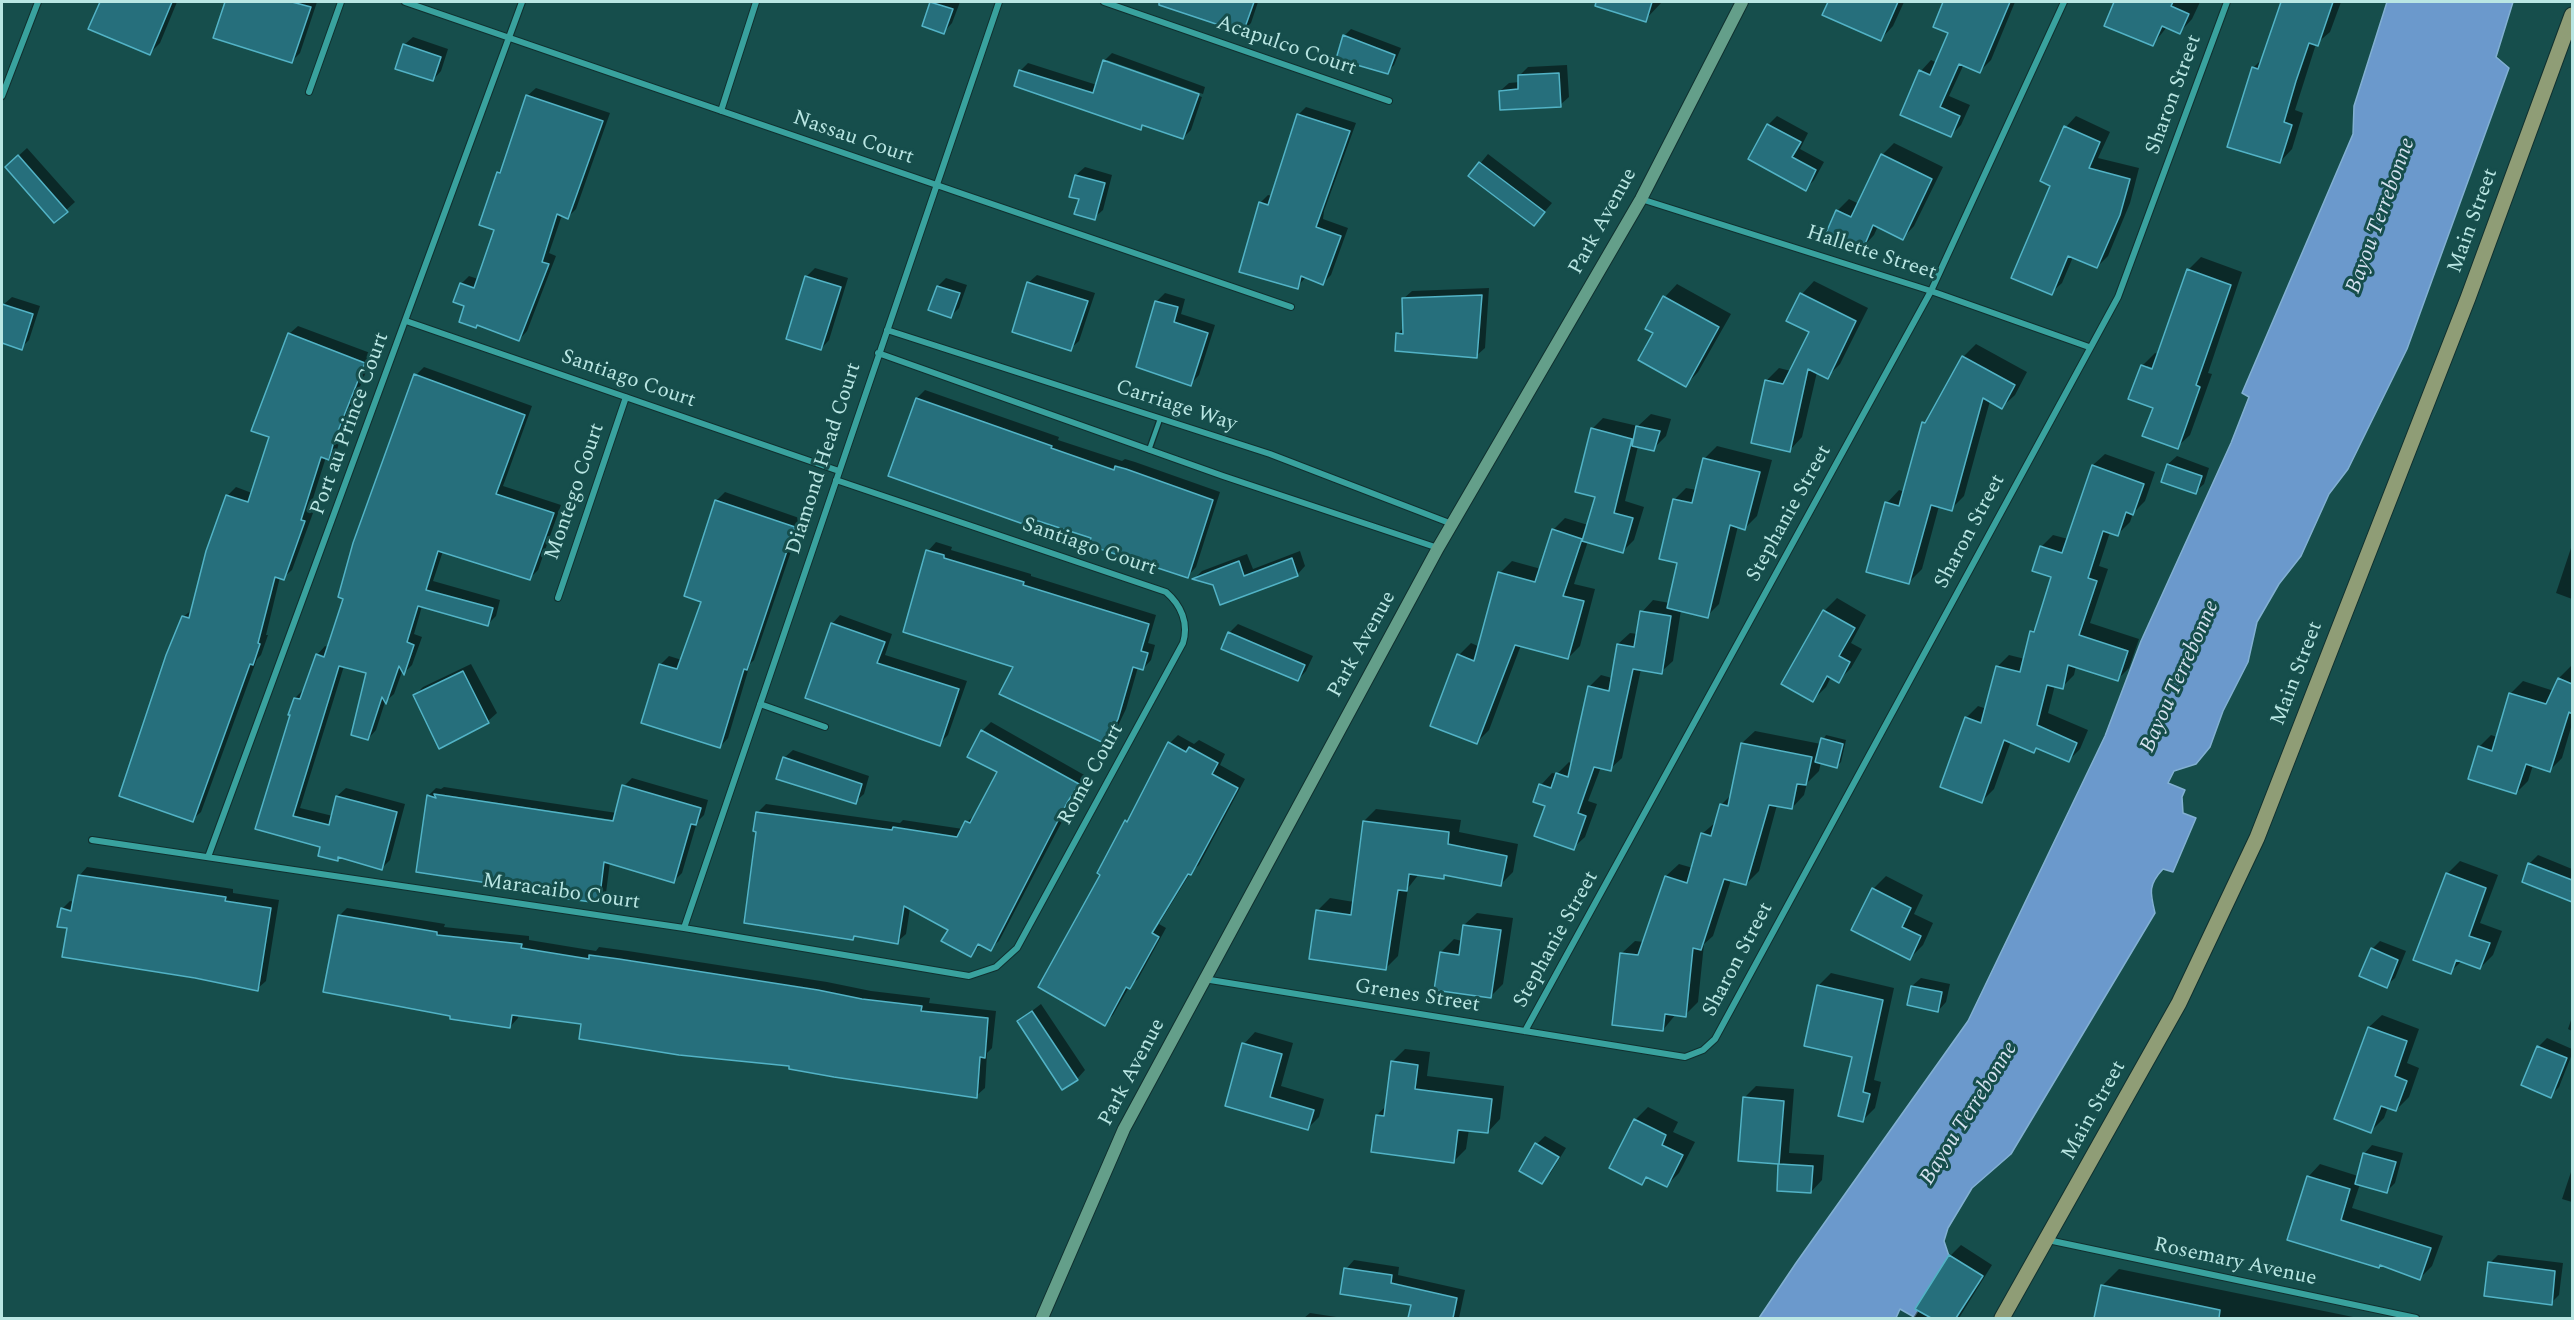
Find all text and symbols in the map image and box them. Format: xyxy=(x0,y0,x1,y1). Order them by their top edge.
street label: Acapulco Court xyxy=(1213,11,1359,83)
street label: Sharon Street xyxy=(2142,32,2208,158)
street label: Nassau Court xyxy=(789,107,917,171)
water label: Bayou Terrebonne xyxy=(2342,135,2422,297)
street label: Park Avenue xyxy=(1564,164,1644,280)
street label: Main Street xyxy=(2443,165,2505,277)
street label: Hallette Street xyxy=(1803,221,1939,287)
street label: Port au Prince Court xyxy=(306,329,396,519)
street label: Santiago Court xyxy=(558,345,698,415)
street label: Diamond Head Court xyxy=(782,360,868,558)
street label: Carriage Way xyxy=(1112,376,1240,438)
street label: Montego Court xyxy=(541,420,611,564)
street label: Stephanie Street xyxy=(1742,441,1838,587)
street label: Sharon Street xyxy=(1930,471,2012,593)
street label: Santiago Court xyxy=(1019,513,1159,583)
street label: Park Avenue xyxy=(1323,587,1403,703)
water label: Bayou Terrebonne xyxy=(2136,597,2226,757)
street label: Main Street xyxy=(2267,618,2329,730)
street label: Rome Court xyxy=(1054,720,1130,830)
street label: Stephanie Street xyxy=(1509,867,1605,1013)
street label: Maracaibo Court xyxy=(481,869,641,917)
street label: Sharon Street xyxy=(1698,899,1780,1021)
street label: Grenes Street xyxy=(1353,975,1481,1019)
street label: Park Avenue xyxy=(1094,1015,1172,1131)
water label: Bayou Terrebonne xyxy=(1915,1038,2025,1190)
street label: Main Street xyxy=(2057,1057,2133,1165)
street label: Rosemary Avenue xyxy=(2151,1233,2319,1293)

